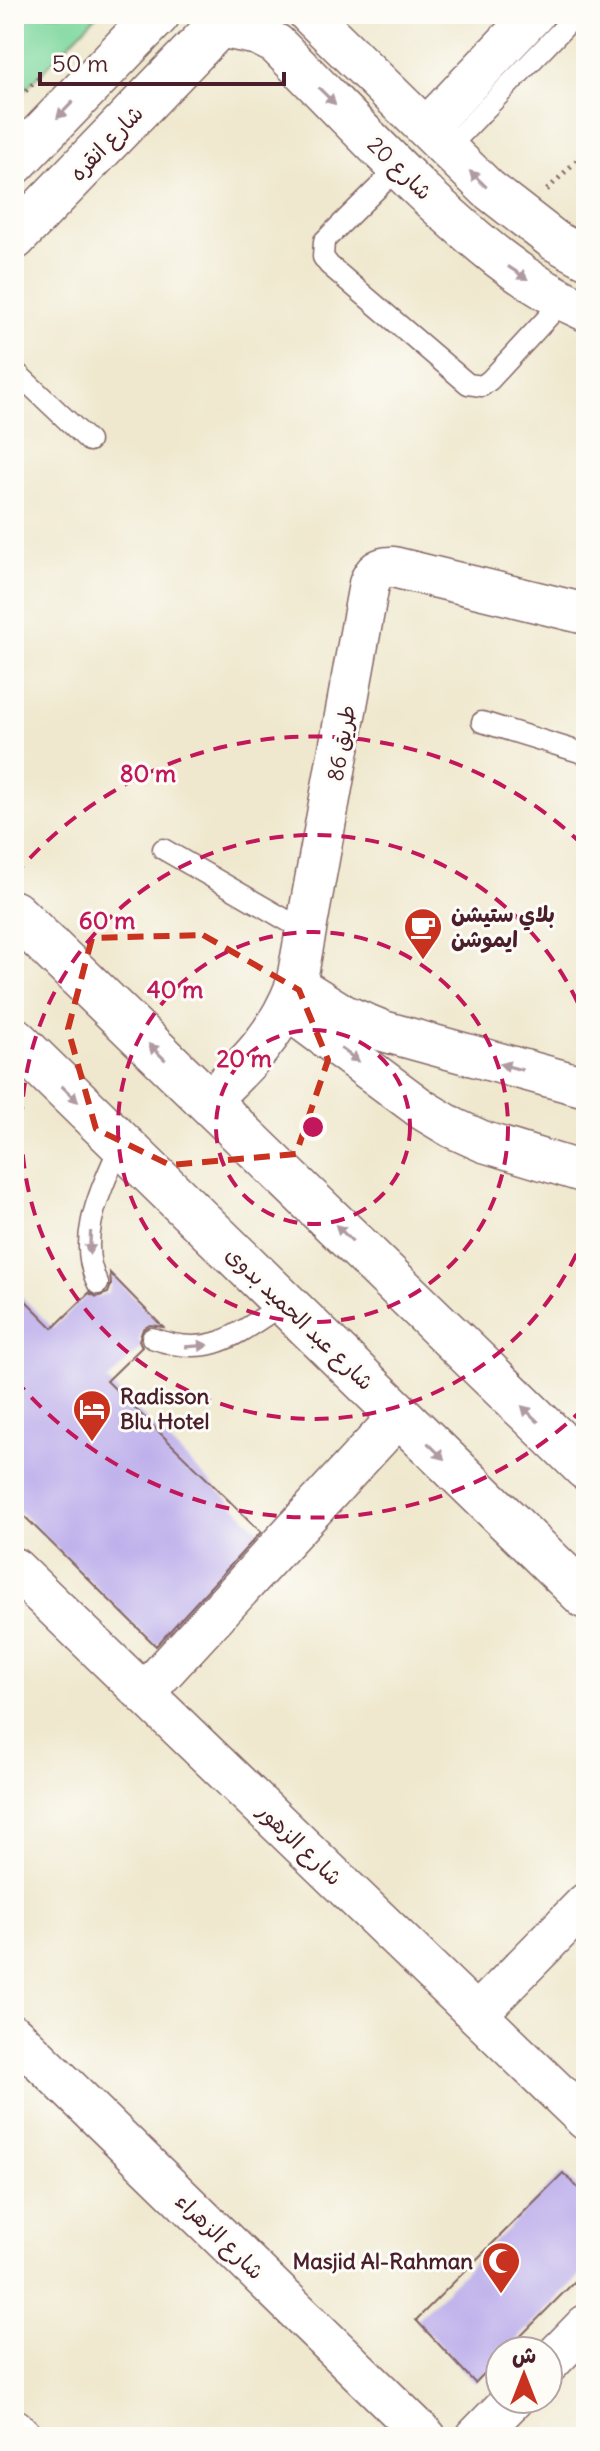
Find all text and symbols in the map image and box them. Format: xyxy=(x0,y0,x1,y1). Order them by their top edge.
scale bar xyxy=(40,36,284,86)
text: 50 m xyxy=(52,48,108,78)
one-way arrow xyxy=(317,86,336,105)
street label: شارع انقره xyxy=(63,99,150,188)
one-way arrow xyxy=(56,100,75,119)
street label: شارع 20 xyxy=(360,130,438,207)
one-way arrow xyxy=(469,170,488,189)
one-way arrow xyxy=(507,265,528,280)
street label: طريق 86 xyxy=(321,703,361,783)
text: 80 m xyxy=(120,758,176,788)
place label: بلاي ستيشن ايموشن xyxy=(451,900,555,953)
text: 60 m xyxy=(79,905,135,935)
cafe icon: بلاي ستيشن ايموشن xyxy=(402,906,444,961)
text: 40 m xyxy=(147,974,203,1004)
one-way arrow xyxy=(148,1043,167,1061)
text: 20 m xyxy=(216,1043,272,1073)
one-way arrow xyxy=(339,1047,360,1063)
one-way arrow xyxy=(498,1060,522,1073)
one-way arrow xyxy=(60,1084,79,1102)
centre of rings xyxy=(299,1113,327,1141)
one-way arrow xyxy=(335,1224,354,1243)
one-way arrow xyxy=(83,1231,96,1256)
street label: شارع عبد الحميد بدوى xyxy=(219,1240,380,1397)
one-way arrow xyxy=(184,1339,209,1352)
place label: Radisson Blu Hotel xyxy=(120,1382,210,1435)
hotel icon: Radisson Blu Hotel xyxy=(71,1388,113,1443)
one-way arrow xyxy=(521,1405,540,1424)
one-way arrow xyxy=(426,1442,445,1460)
street label: شارع الزهور xyxy=(250,1796,348,1893)
street label: شارع الزهراء xyxy=(168,2187,270,2287)
mosque icon: Masjid Al-Rahman xyxy=(480,2240,522,2295)
place label: Masjid Al-Rahman xyxy=(293,2247,473,2275)
north arrow xyxy=(484,2335,564,2415)
text: ش xyxy=(512,2341,536,2369)

